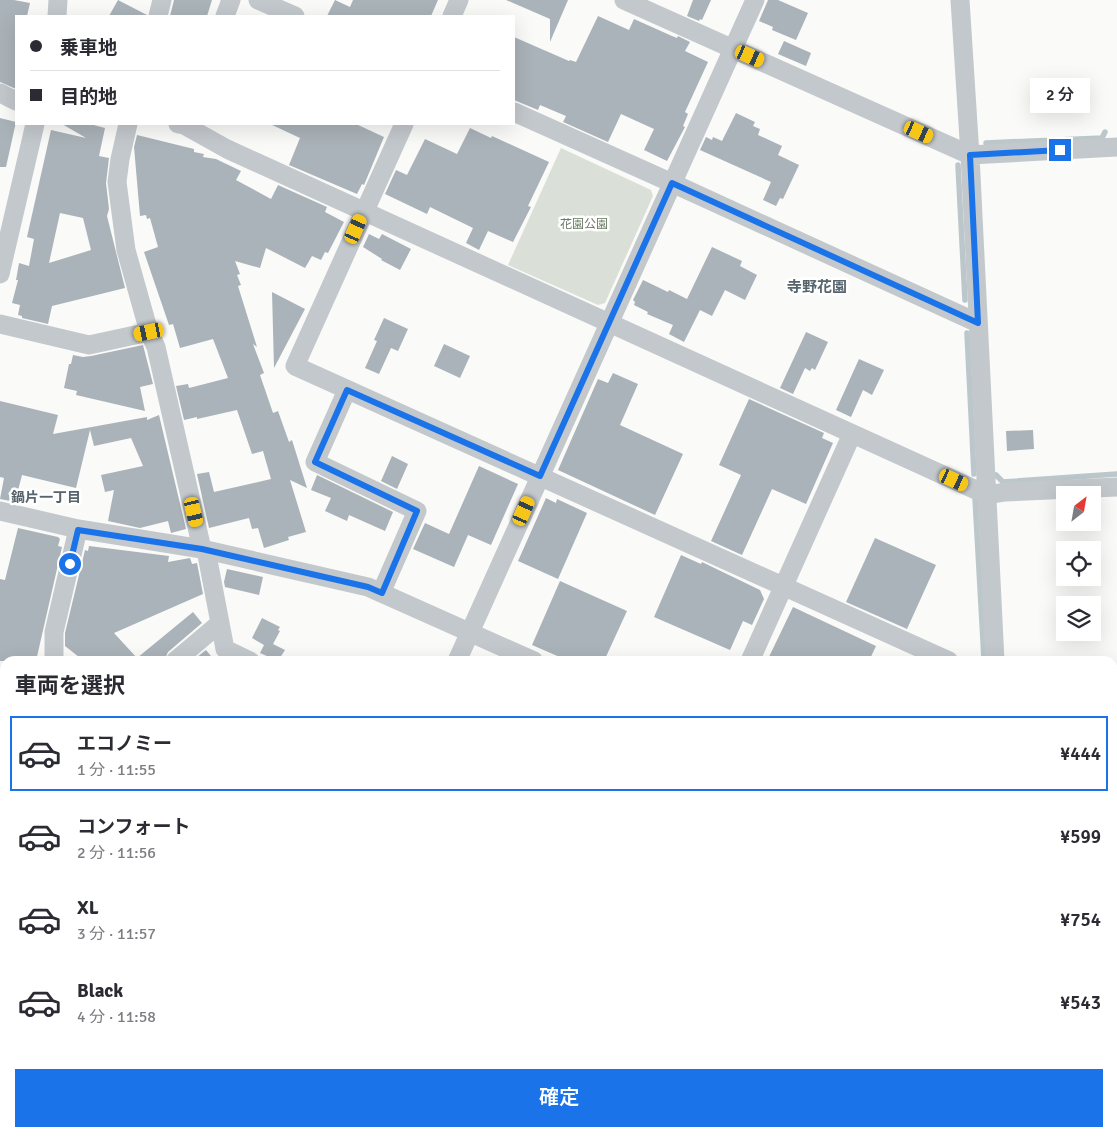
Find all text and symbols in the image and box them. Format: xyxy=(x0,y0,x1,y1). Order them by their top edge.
text: 乗車地 xyxy=(60,36,117,60)
car xyxy=(733,43,766,69)
callout: 2 分 xyxy=(1030,78,1090,112)
text: 目的地 xyxy=(60,85,117,109)
text: 2 分 xyxy=(1046,85,1074,105)
car xyxy=(902,119,935,145)
route end xyxy=(1049,139,1071,161)
car xyxy=(343,212,368,246)
park label: 花園公園 xyxy=(560,217,608,232)
district label: 寺野花園 xyxy=(787,278,847,296)
car xyxy=(132,322,165,342)
car xyxy=(937,467,970,493)
north arrow xyxy=(1056,486,1101,531)
map controls xyxy=(1056,486,1101,641)
district label: 鍋片一丁目 xyxy=(11,489,81,506)
car xyxy=(511,494,536,528)
car xyxy=(183,496,204,528)
button: locate xyxy=(1056,541,1101,586)
route start xyxy=(59,553,81,575)
button: layers xyxy=(1056,596,1101,641)
text: 車両を選択 xyxy=(15,672,125,699)
icon: car xyxy=(17,731,62,776)
text: エコノミー xyxy=(77,732,172,756)
text: ¥444 xyxy=(1060,742,1101,766)
text: 1 分 · 11:55 xyxy=(77,760,156,780)
icon: car xyxy=(17,814,62,859)
text: コンフォート xyxy=(77,815,190,839)
text: ¥599 xyxy=(1060,825,1101,849)
text: 2 分 · 11:56 xyxy=(77,843,156,863)
text: XL xyxy=(77,896,99,920)
icon: car xyxy=(17,897,62,942)
text: ¥754 xyxy=(1060,908,1101,932)
text: 3 分 · 11:57 xyxy=(77,924,156,944)
text: Black xyxy=(77,979,123,1003)
icon: car xyxy=(17,980,62,1025)
text: ¥543 xyxy=(1060,991,1101,1015)
text: 4 分 · 11:58 xyxy=(77,1007,156,1027)
button: 確定 xyxy=(15,1069,1103,1127)

